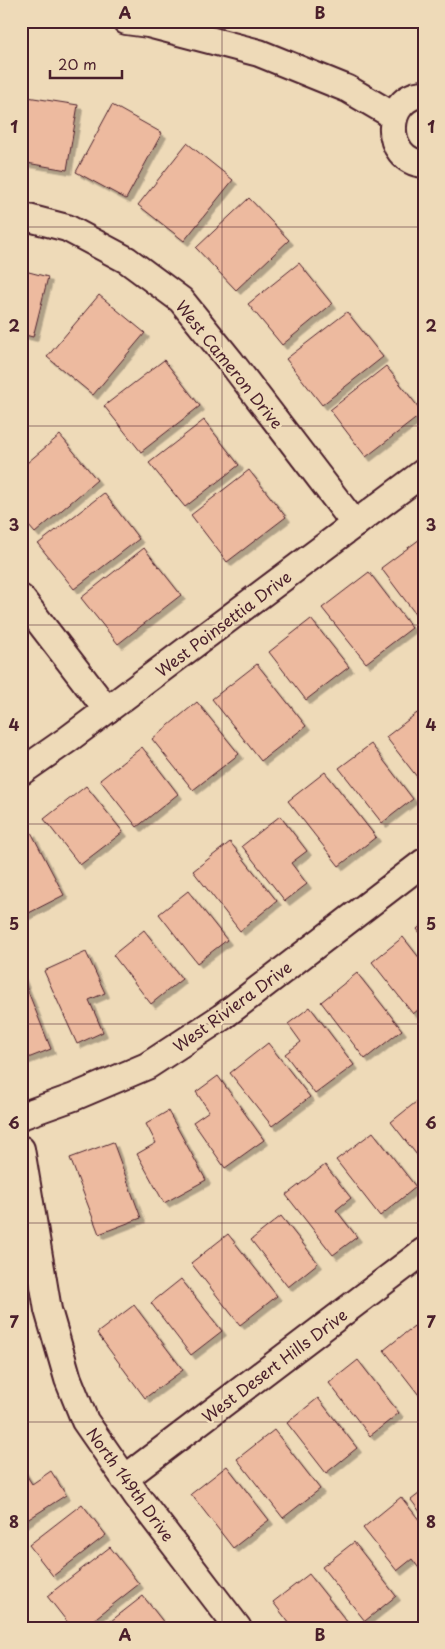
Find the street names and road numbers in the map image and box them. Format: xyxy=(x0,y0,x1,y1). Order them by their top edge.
street label: West Cameron Drive xyxy=(171,295,289,433)
street label: West Poinsettia Drive xyxy=(150,564,296,682)
street label: West Riviera Drive xyxy=(168,955,296,1057)
street label: West Desert Hills Drive xyxy=(196,1302,352,1428)
street label: North 149th Drive xyxy=(81,1422,181,1546)

